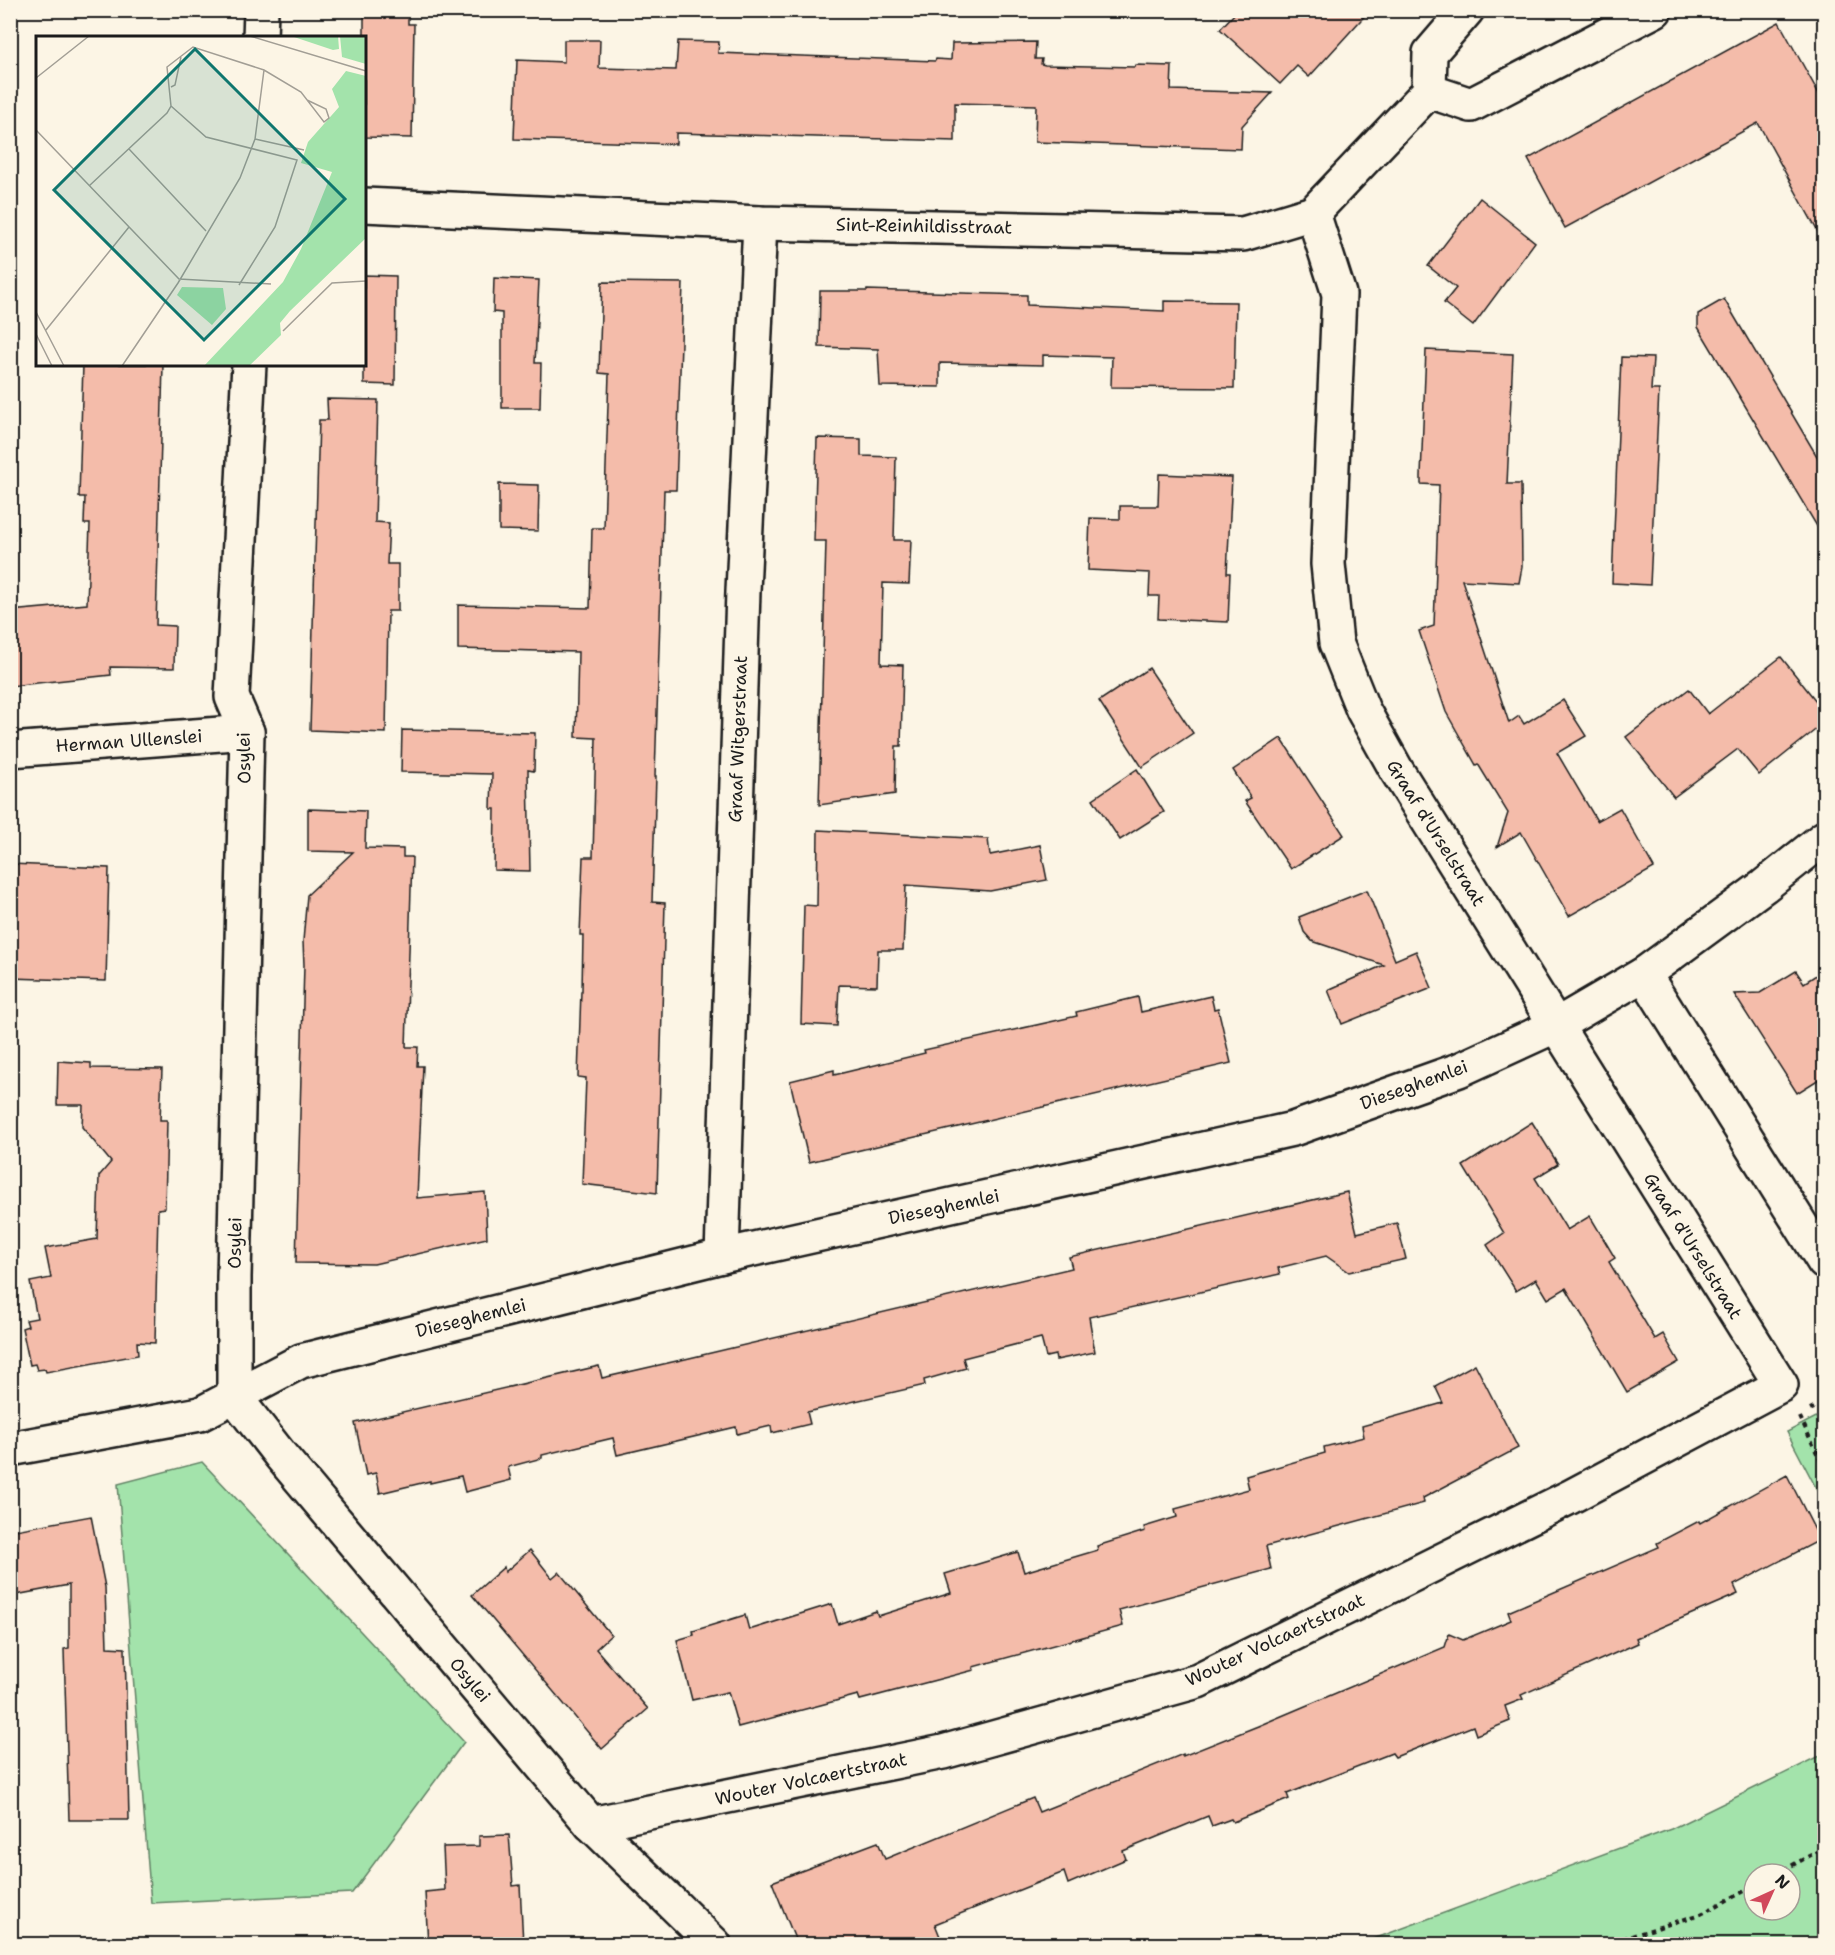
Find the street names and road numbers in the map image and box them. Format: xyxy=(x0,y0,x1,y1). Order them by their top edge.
street label: Sint-Reinhildisstraat xyxy=(836,212,1013,240)
street label: Graaf Witgerstraat xyxy=(723,655,753,823)
street label: Herman Ullenslei xyxy=(55,724,203,758)
street label: Osylei xyxy=(232,732,256,784)
street label: Graaf d'Urselstraat xyxy=(1381,755,1491,911)
street label: Dieseghemlei xyxy=(1357,1054,1471,1116)
street label: Graaf d'Urselstraat xyxy=(1638,1168,1748,1324)
street label: Dieseghemlei xyxy=(886,1184,1002,1230)
street label: Osylei xyxy=(223,1217,247,1269)
street label: Dieseghemlei xyxy=(413,1293,529,1343)
street label: Wouter Volcaertstraat xyxy=(1181,1588,1369,1692)
street label: Osylei xyxy=(444,1652,496,1708)
street label: Wouter Volcaertstraat xyxy=(713,1747,909,1811)

